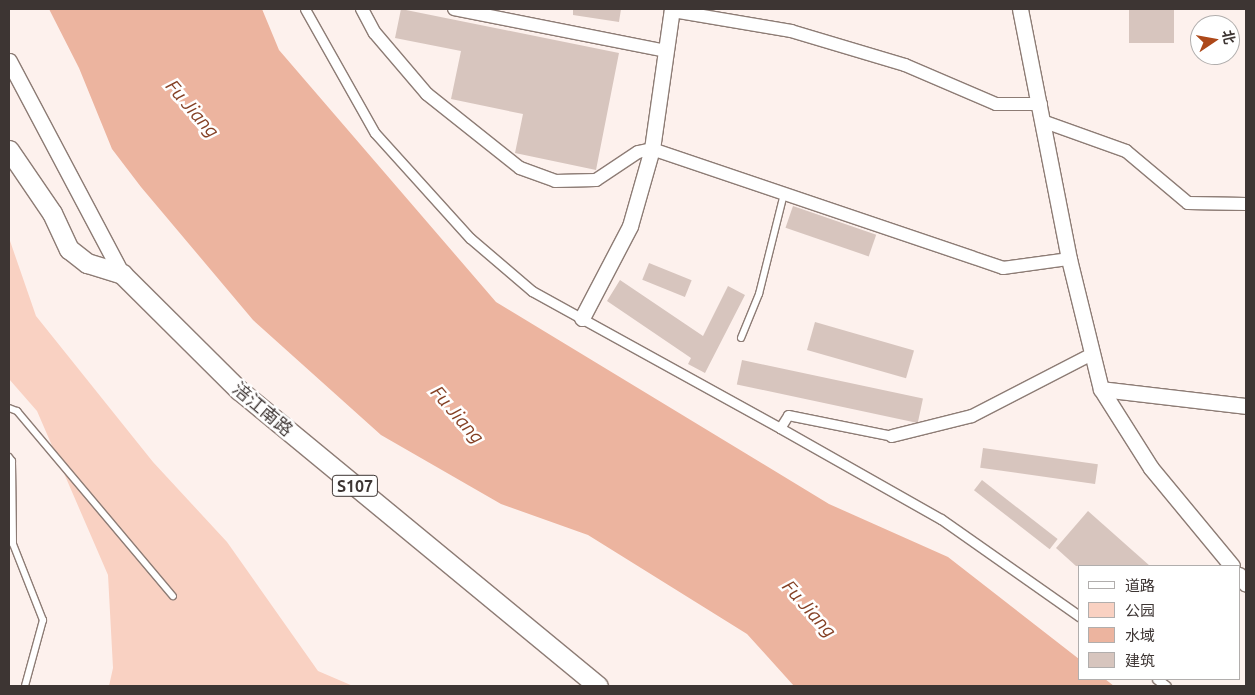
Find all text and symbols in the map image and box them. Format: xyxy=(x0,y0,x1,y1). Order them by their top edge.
north arrow xyxy=(1190,15,1240,65)
text: 北 xyxy=(1219,29,1238,46)
water label: Fu Jiang xyxy=(161,75,223,143)
street label: 涪江南路 xyxy=(228,378,298,440)
water label: Fu Jiang xyxy=(426,381,488,449)
road number: S107 xyxy=(331,472,379,500)
legend xyxy=(1078,565,1240,680)
water label: Fu Jiang xyxy=(777,576,841,642)
text: 道路 xyxy=(1125,577,1155,594)
text: 公园 xyxy=(1125,602,1155,619)
text: 水域 xyxy=(1125,627,1155,644)
text: 建筑 xyxy=(1125,652,1155,669)

